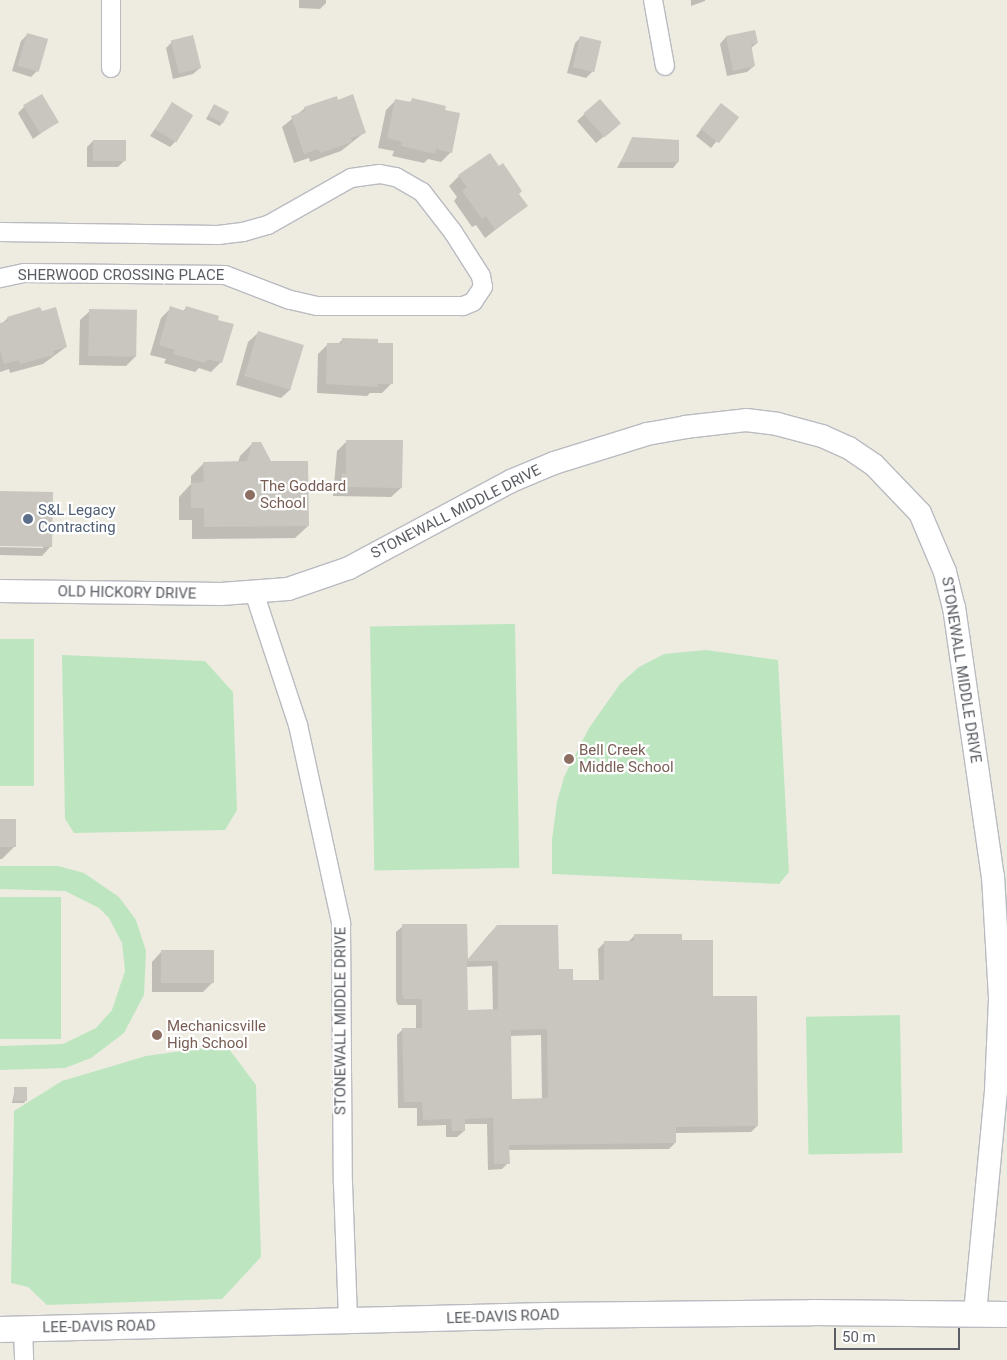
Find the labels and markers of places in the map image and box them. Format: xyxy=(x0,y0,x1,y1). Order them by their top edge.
place label: The Goddard School xyxy=(260,477,346,512)
marker: The Goddard School xyxy=(244,489,256,501)
place label: S&L Legacy Contracting xyxy=(38,501,116,536)
marker: S&L Legacy Contracting xyxy=(22,513,34,525)
place label: Bell Creek Middle School xyxy=(579,741,674,776)
marker: Bell Creek Middle School xyxy=(563,753,575,765)
place label: Mechanicsville High School xyxy=(167,1017,266,1052)
marker: Mechanicsville High School xyxy=(151,1029,163,1041)

